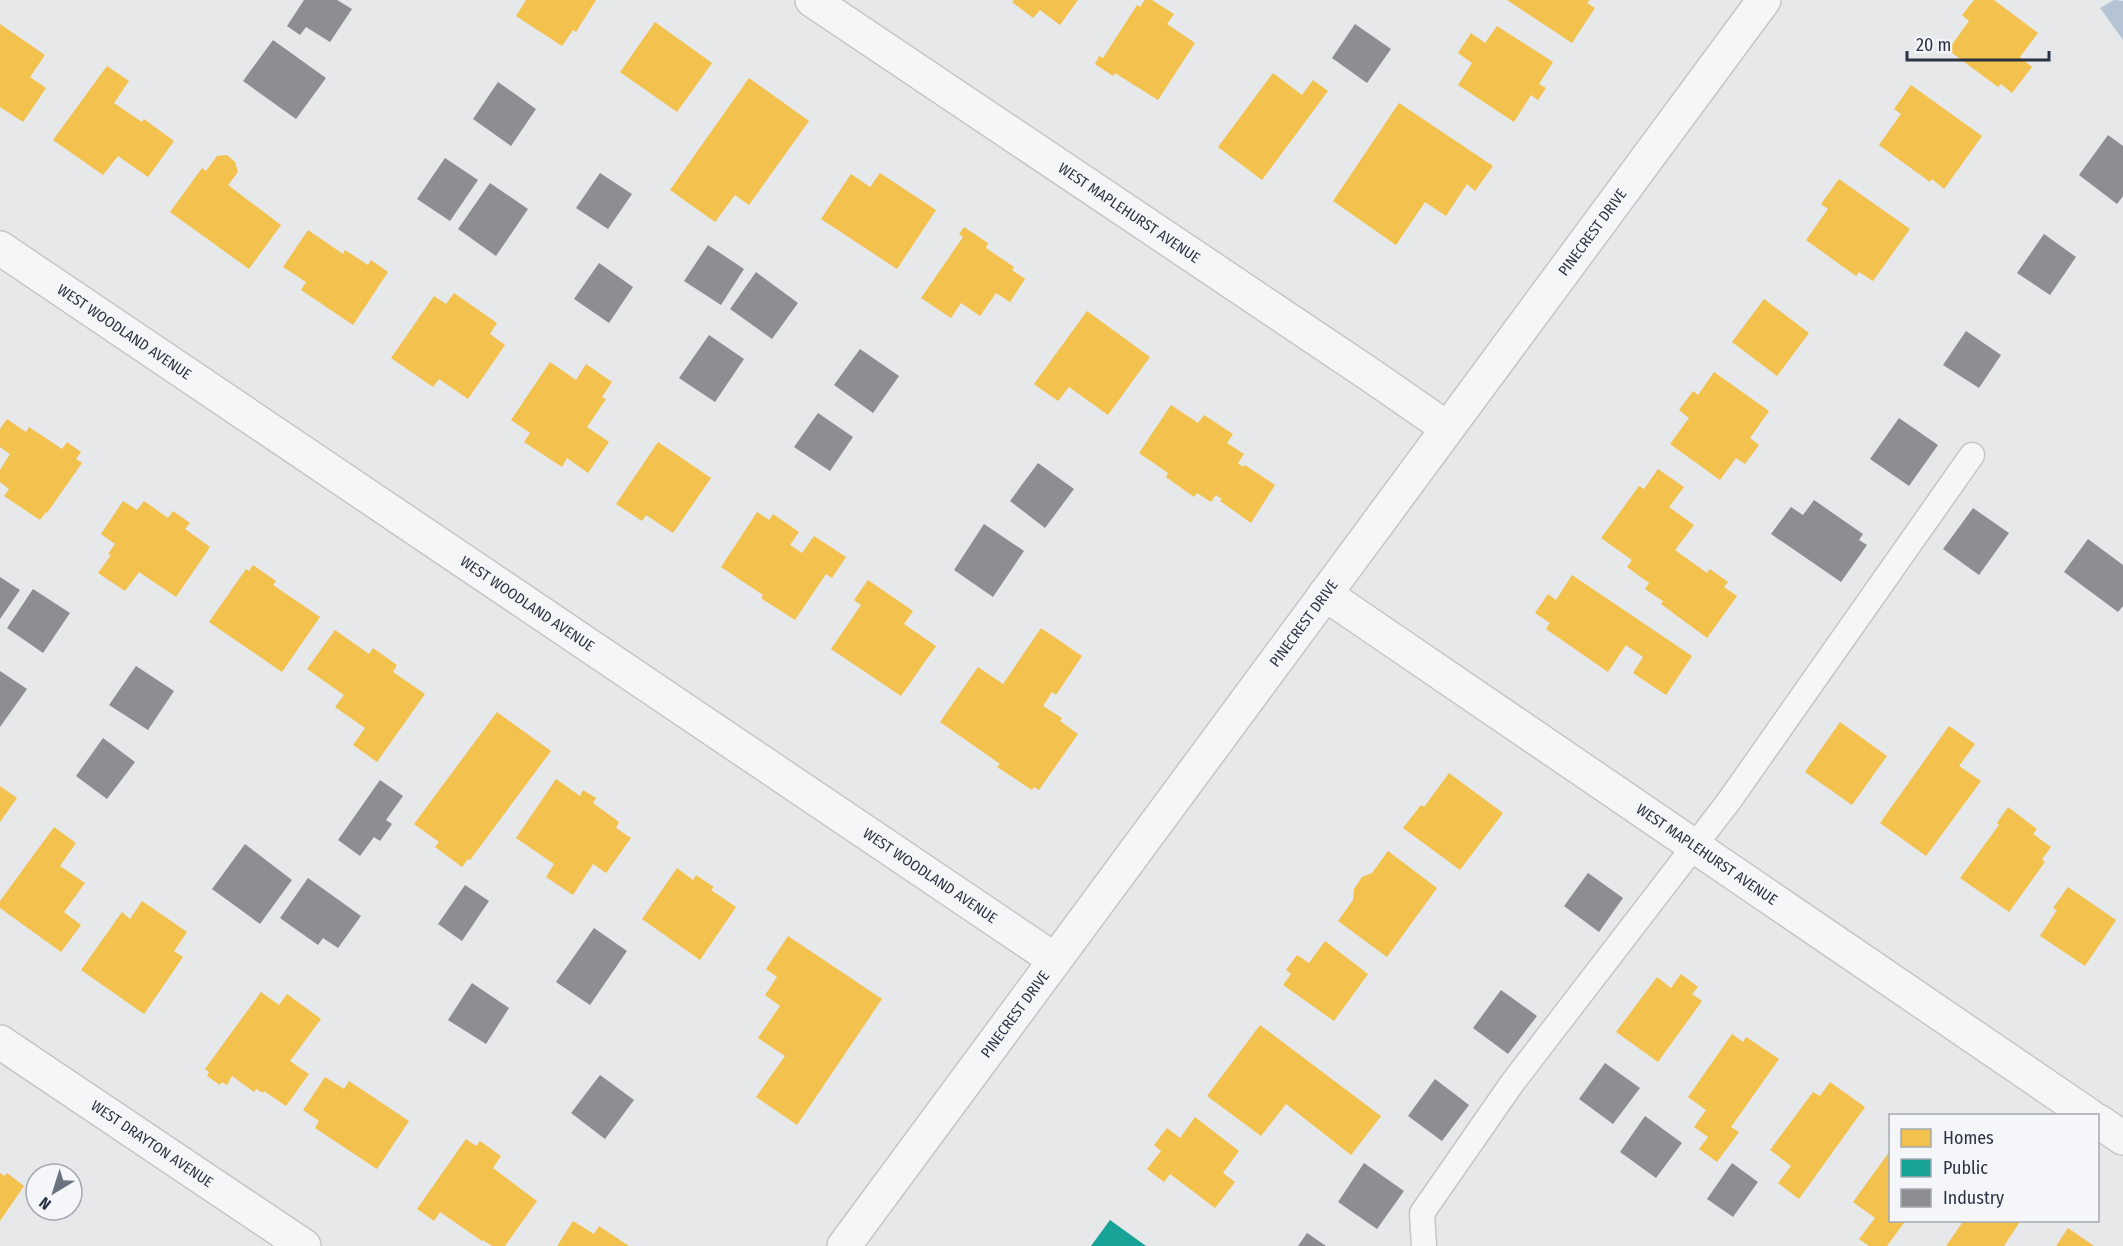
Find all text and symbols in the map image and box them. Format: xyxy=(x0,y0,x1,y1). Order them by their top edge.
scale bar xyxy=(1907,24,2050,62)
text: 20 m xyxy=(1916,34,1951,56)
street label: WEST MAPLEHURST AVENUE xyxy=(1055,159,1203,267)
street label: PINECREST DRIVE xyxy=(1554,185,1630,279)
street label: WEST WOODLAND AVENUE xyxy=(54,280,195,384)
street label: WEST WOODLAND AVENUE xyxy=(457,552,598,655)
street label: PINECREST DRIVE xyxy=(1266,576,1342,670)
street label: WEST MAPLEHURST AVENUE xyxy=(1633,800,1781,909)
street label: WEST WOODLAND AVENUE xyxy=(860,824,1000,927)
street label: PINECREST DRIVE xyxy=(977,967,1053,1061)
street label: WEST DRAYTON AVENUE xyxy=(88,1097,216,1191)
legend xyxy=(1889,1114,2099,1222)
text: Homes xyxy=(1943,1127,1994,1149)
text: Public xyxy=(1943,1157,1988,1179)
north arrow xyxy=(24,1162,84,1222)
text: Industry xyxy=(1943,1187,2004,1209)
text: N xyxy=(35,1193,55,1214)

